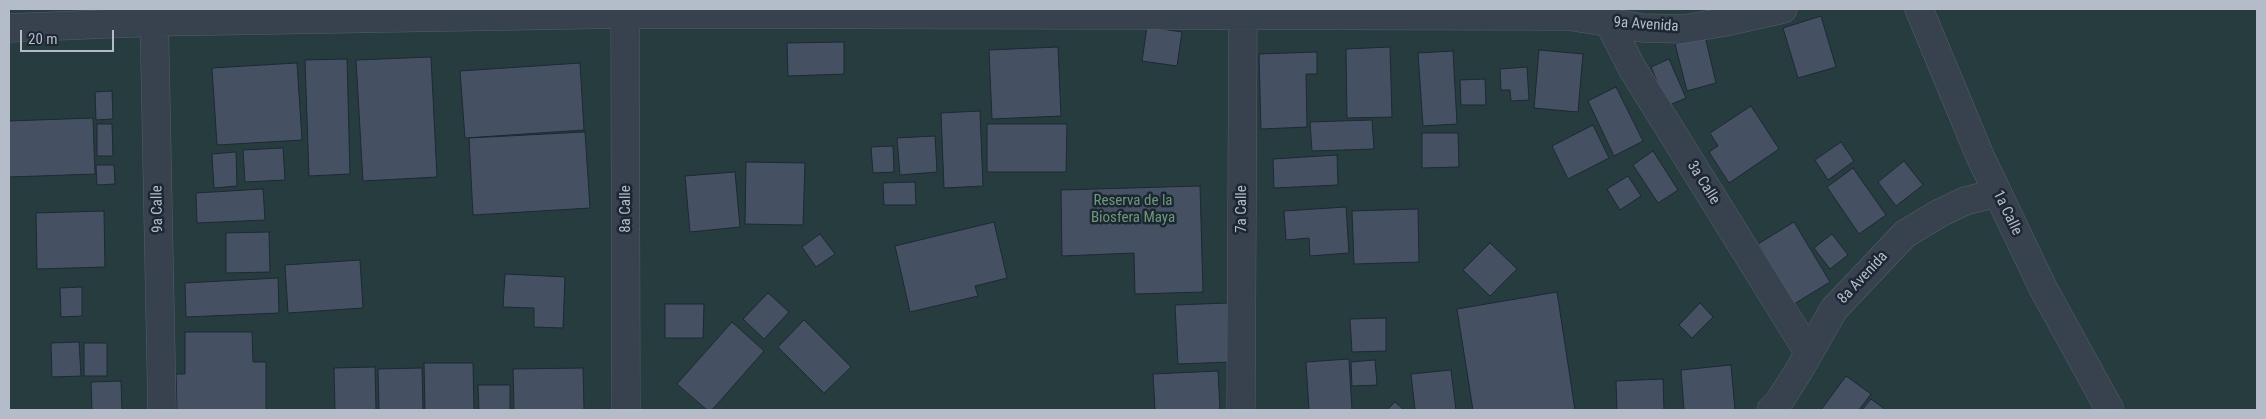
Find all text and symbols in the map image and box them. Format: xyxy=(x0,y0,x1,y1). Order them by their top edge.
street label: 9a Avenida xyxy=(1613,14,1679,36)
scale bar xyxy=(22,20,116,52)
text: 20 m xyxy=(28,30,58,48)
street label: 3a Calle xyxy=(1683,158,1723,208)
street label: 9a Calle xyxy=(149,185,167,233)
street label: 8a Calle xyxy=(617,185,635,233)
street label: 7a Calle xyxy=(1233,185,1251,233)
street label: 1a Calle xyxy=(1988,188,2026,238)
park label: Reserva de la Biosfera Maya xyxy=(1091,192,1175,227)
street label: 8a Avenida xyxy=(1834,248,1892,308)

